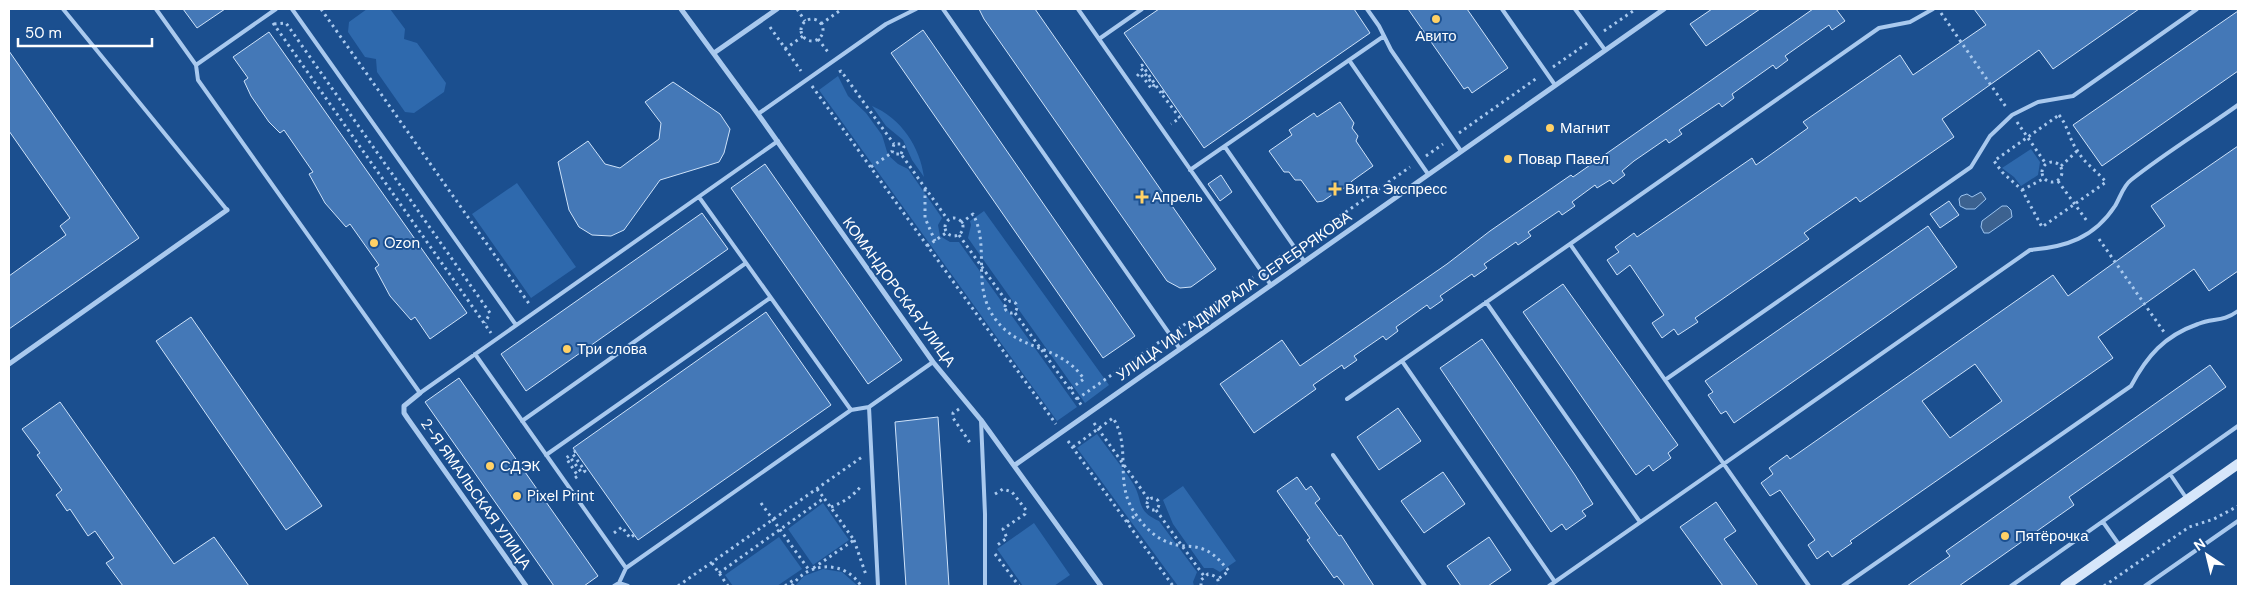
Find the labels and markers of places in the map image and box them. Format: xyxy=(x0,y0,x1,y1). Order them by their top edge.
marker: Авито xyxy=(1430,13,1442,25)
place label: Авито xyxy=(1415,26,1457,46)
place label: Магнит xyxy=(1560,118,1610,138)
marker: Магнит xyxy=(1544,122,1556,134)
place label: Повар Павел xyxy=(1518,149,1609,169)
marker: Повар Павел xyxy=(1502,153,1514,165)
place label: Вита Экспресс xyxy=(1345,179,1448,199)
marker: Вита Экспресс xyxy=(1329,183,1341,195)
place label: Апрель xyxy=(1152,187,1203,207)
marker: Апрель xyxy=(1136,191,1148,203)
place label: Ozon xyxy=(384,233,420,253)
marker: Ozon xyxy=(368,237,380,249)
place label: Три слова xyxy=(577,339,648,359)
marker: Три слова xyxy=(561,343,573,355)
place label: СДЭК xyxy=(500,456,540,476)
marker: СДЭК xyxy=(484,460,496,472)
place label: Pixel Print xyxy=(527,486,595,506)
marker: Pixel Print xyxy=(511,490,523,502)
place label: Пятёрочка xyxy=(2015,526,2089,546)
marker: Пятёрочка xyxy=(1999,530,2011,542)

